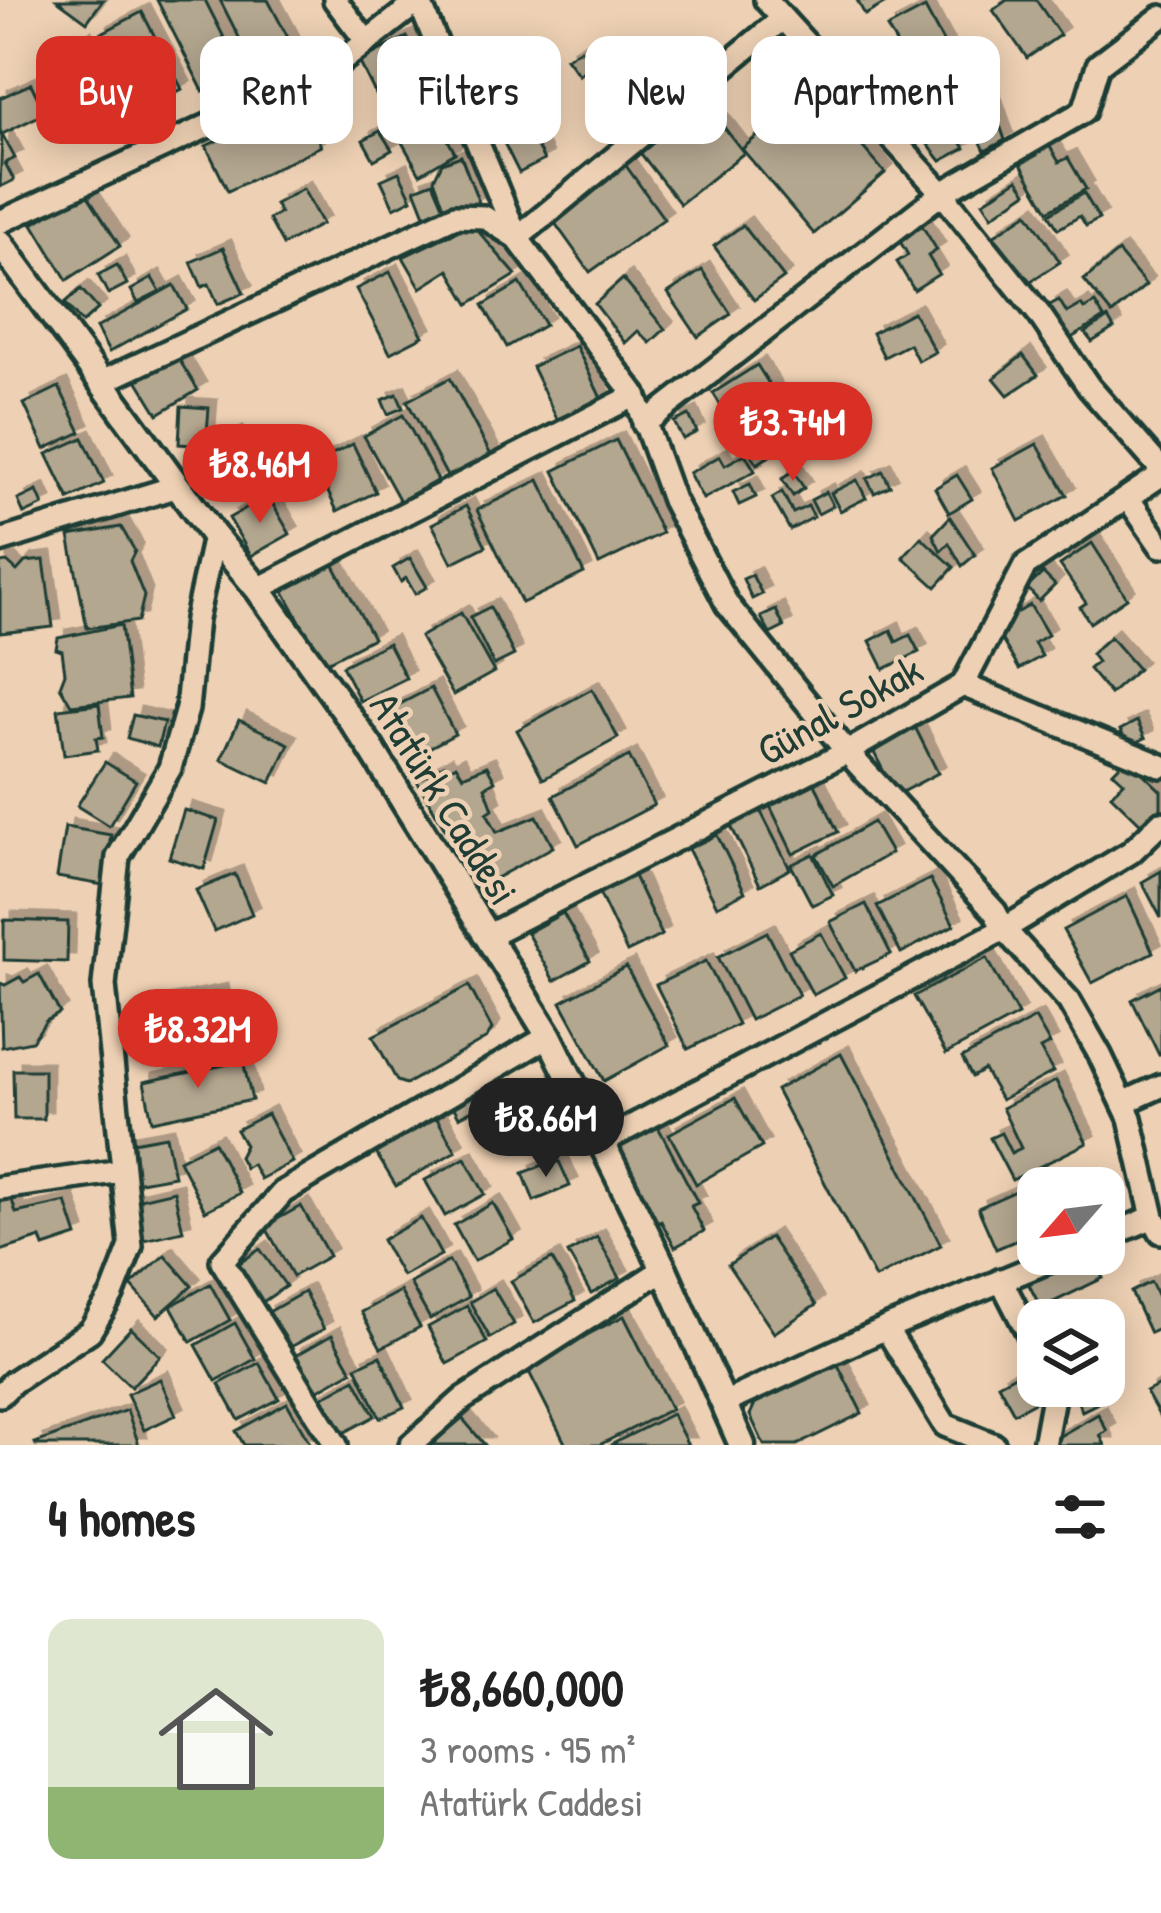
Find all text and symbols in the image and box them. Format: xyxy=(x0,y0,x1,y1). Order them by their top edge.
chip: Buy xyxy=(36,36,176,144)
chip: Rent xyxy=(200,36,353,144)
chip: Filters xyxy=(377,36,561,144)
chip: New xyxy=(585,36,727,144)
chip: Apartment xyxy=(751,36,1000,144)
pin: ₺3.74M xyxy=(695,382,891,484)
text: ₺3.74M xyxy=(740,394,846,447)
pin: ₺8.46M xyxy=(162,424,358,526)
text: ₺8.46M xyxy=(210,436,310,489)
street label: Günal Sokak xyxy=(746,640,932,778)
street label: Atatürk Caddesi xyxy=(357,681,533,915)
pin: ₺8.32M xyxy=(100,989,296,1091)
text: ₺8.32M xyxy=(145,1001,251,1054)
pin: ₺8.66M xyxy=(448,1078,644,1180)
text: ₺8.66M xyxy=(495,1090,597,1143)
north arrow xyxy=(1017,1167,1125,1275)
map controls xyxy=(1017,1167,1125,1407)
button: layers xyxy=(1017,1299,1125,1407)
text: 4 homes xyxy=(48,1483,195,1552)
icon: filters xyxy=(1047,1484,1113,1550)
text: ₺8,660,000 xyxy=(420,1653,624,1722)
icon: home xyxy=(144,1667,288,1811)
text: 3 rooms · 95 m² xyxy=(420,1722,635,1775)
text: Atatürk Caddesi xyxy=(420,1775,643,1828)

